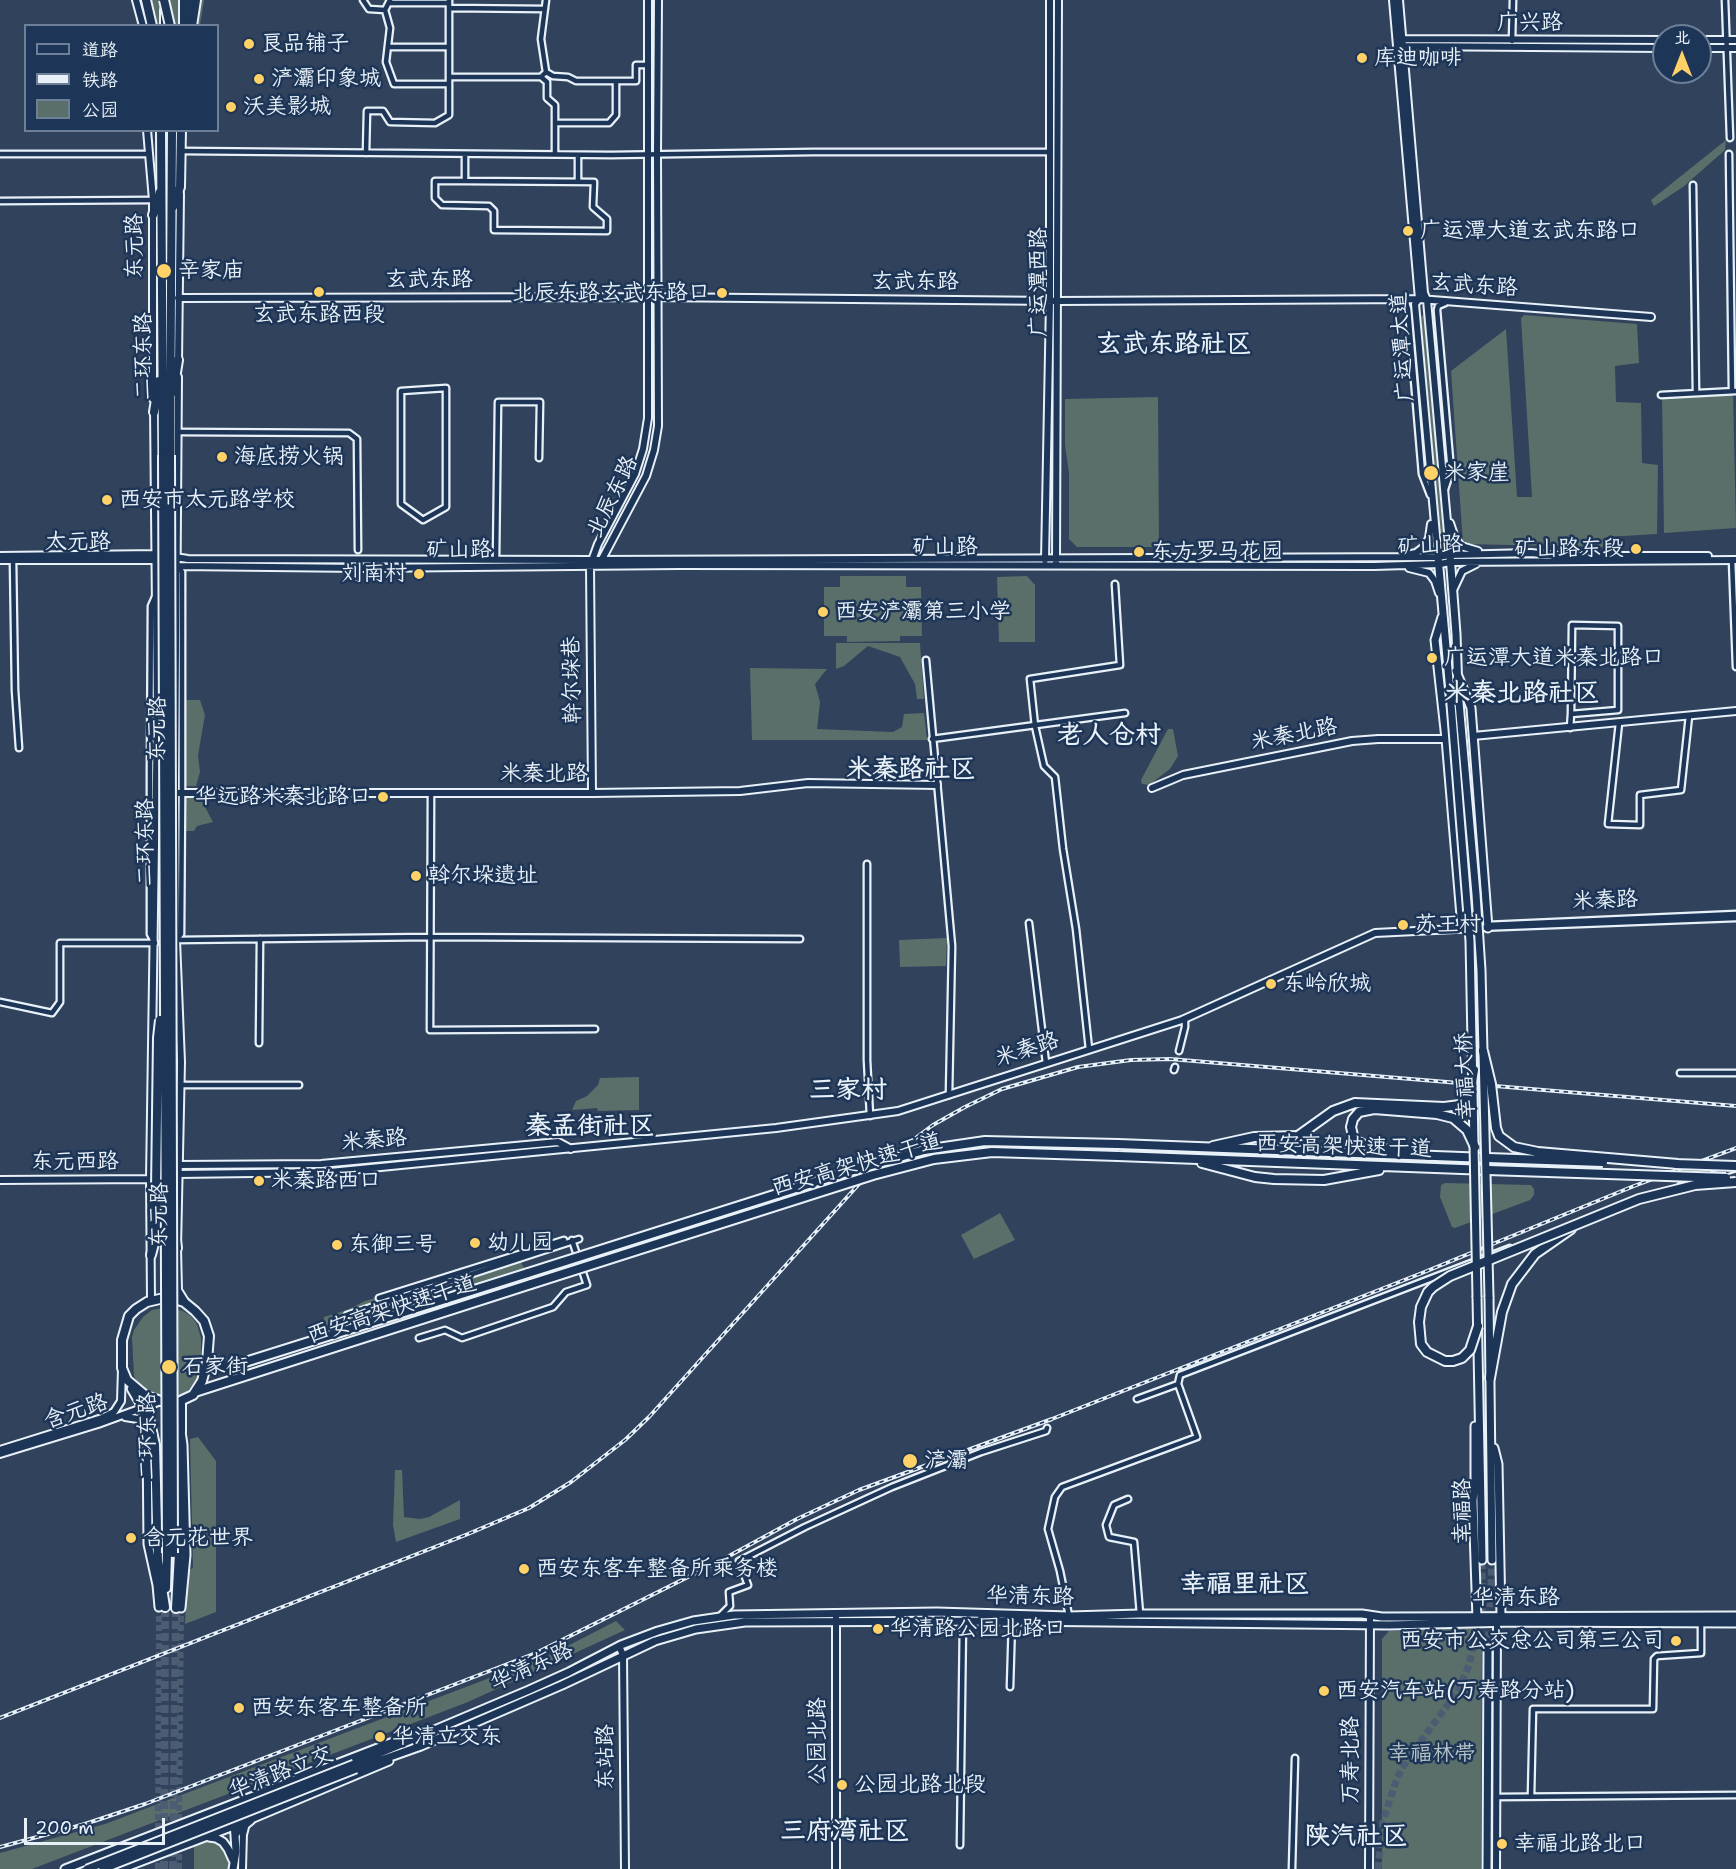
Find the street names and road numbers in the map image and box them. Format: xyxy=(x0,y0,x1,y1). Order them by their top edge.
street label: 广兴路 xyxy=(1497,10,1563,36)
street label: 东元路 xyxy=(122,213,148,279)
street label: 广运潭西路 xyxy=(1026,227,1052,337)
street label: 玄武东路 xyxy=(385,267,473,293)
street label: 玄武东路 xyxy=(871,269,959,295)
street label: 玄武东路 xyxy=(1429,270,1519,302)
street label: 广运潭大道 xyxy=(1386,291,1420,403)
street label: 二环东路 xyxy=(131,312,157,400)
street label: 北辰东路 xyxy=(582,452,644,542)
street label: 太元路 xyxy=(45,529,111,555)
street label: 矿山路 xyxy=(1397,532,1463,560)
street label: 矿山路 xyxy=(912,534,978,560)
street label: 矿山路 xyxy=(426,537,492,563)
street label: 幹尔垛巷 xyxy=(559,636,587,724)
street label: 东元路 xyxy=(144,696,172,762)
street label: 米秦北路 xyxy=(1248,714,1340,756)
street label: 米秦北路 xyxy=(500,761,588,787)
street label: 二环东路 xyxy=(133,798,159,886)
street label: 米秦路 xyxy=(1572,887,1638,915)
street label: 米秦路 xyxy=(992,1027,1062,1073)
street label: 幸福大桥 xyxy=(1451,1032,1481,1120)
street label: 米秦路 xyxy=(340,1125,408,1157)
street label: 西安高架快速干道 xyxy=(769,1128,945,1202)
street label: 西安高架快速干道 xyxy=(1256,1131,1432,1163)
street label: 东元西路 xyxy=(31,1149,119,1175)
street label: 东元路 xyxy=(146,1182,174,1248)
street label: 西安高架快速干道 xyxy=(304,1270,480,1350)
street label: 含元路 xyxy=(41,1389,111,1435)
street label: 二环东路 xyxy=(135,1392,161,1480)
street label: 幸福路 xyxy=(1450,1478,1476,1544)
street label: 华清东路 xyxy=(986,1583,1074,1611)
street label: 华清东路 xyxy=(1472,1585,1560,1611)
street label: 华清东路 xyxy=(486,1637,578,1697)
street label: 公园北路 xyxy=(805,1697,831,1785)
street label: 万寿北路 xyxy=(1338,1716,1364,1804)
street label: 东站路 xyxy=(593,1724,619,1790)
street label: 华清路立交 xyxy=(225,1741,337,1805)

